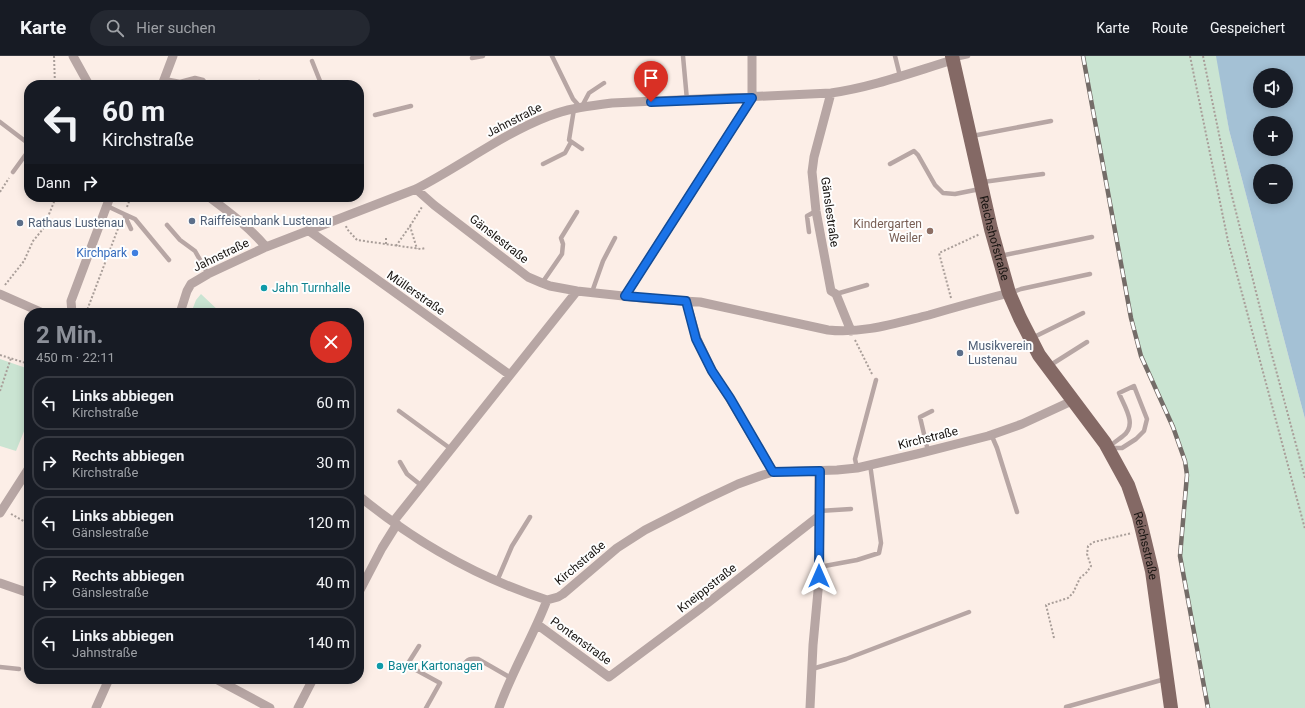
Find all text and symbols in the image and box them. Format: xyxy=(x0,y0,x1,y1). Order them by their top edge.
search box xyxy=(90,10,370,46)
text: Karte xyxy=(20,16,66,39)
icon: search xyxy=(104,17,126,39)
text: Hier suchen xyxy=(136,19,216,37)
text: Karte xyxy=(1096,20,1130,36)
text: Route xyxy=(1152,20,1188,36)
text: Gespeichert xyxy=(1210,20,1285,36)
pin xyxy=(634,61,668,102)
icon: arrive xyxy=(640,67,662,89)
map controls xyxy=(1253,68,1293,204)
button: sound xyxy=(1253,68,1293,108)
text: 60 m xyxy=(102,95,165,128)
icon: left xyxy=(36,96,88,148)
street label: Jahnstraße xyxy=(484,100,544,140)
button: + xyxy=(1253,116,1293,156)
text: Kirchstraße xyxy=(102,129,194,150)
button: − xyxy=(1253,164,1293,204)
icon: right xyxy=(79,172,101,194)
text: Dann xyxy=(36,174,71,192)
street label: Gänslestraße xyxy=(818,176,842,248)
street label: Reichshofstraße xyxy=(977,194,1012,282)
street label: Gänslestraße xyxy=(467,212,531,266)
place label: Raiffeisenbank Lustenau xyxy=(200,214,332,228)
place label: Rathaus Lustenau xyxy=(28,216,124,230)
marker: Raiffeisenbank Lustenau xyxy=(187,216,197,226)
place label: Kindergarten Weiler xyxy=(853,217,922,245)
marker: Rathaus Lustenau xyxy=(15,218,25,228)
marker: Kindergarten Weiler xyxy=(925,226,935,236)
street label: Jahnstraße xyxy=(191,235,251,275)
place label: Kirchpark xyxy=(76,246,128,260)
marker: Kirchpark xyxy=(130,248,140,258)
street label: Müllerstraße xyxy=(384,268,448,318)
place label: Jahn Turnhalle xyxy=(272,281,350,295)
marker: Jahn Turnhalle xyxy=(259,283,269,293)
text: 2 Min. xyxy=(36,321,104,349)
button: close xyxy=(310,321,352,363)
place label: Musikverein Lustenau xyxy=(968,339,1032,367)
marker: Musikverein Lustenau xyxy=(955,348,965,358)
text: 450 m · 22:11 xyxy=(36,350,115,365)
text: Links abbiegen xyxy=(72,387,174,405)
icon: left xyxy=(38,392,60,414)
text: 60 m xyxy=(316,394,350,412)
text: Kirchstraße xyxy=(72,405,138,420)
street label: Kirchstraße xyxy=(897,424,959,452)
text: Rechts abbiegen xyxy=(72,447,185,465)
icon: right xyxy=(38,452,60,474)
text: 30 m xyxy=(316,454,350,472)
text: Kirchstraße xyxy=(72,465,138,480)
text: Links abbiegen xyxy=(72,507,174,525)
street label: Reichsstraße xyxy=(1131,510,1160,581)
icon: left xyxy=(38,512,60,534)
text: 120 m xyxy=(308,514,350,532)
text: Gänslestraße xyxy=(72,525,149,540)
street label: Kirchstraße xyxy=(552,538,608,588)
position arrow xyxy=(798,555,840,597)
street label: Kneippstraße xyxy=(675,561,739,615)
text: Rechts abbiegen xyxy=(72,567,185,585)
icon: right xyxy=(38,572,60,594)
text: 40 m xyxy=(316,574,350,592)
text: Gänslestraße xyxy=(72,585,149,600)
street label: Pontenstraße xyxy=(548,614,614,668)
text: Links abbiegen xyxy=(72,627,174,645)
icon: left xyxy=(38,632,60,654)
text: 140 m xyxy=(308,634,350,652)
text: Jahnstraße xyxy=(72,645,137,660)
place label: Bayer Kartonagen xyxy=(388,659,483,673)
marker: Bayer Kartonagen xyxy=(375,661,385,671)

